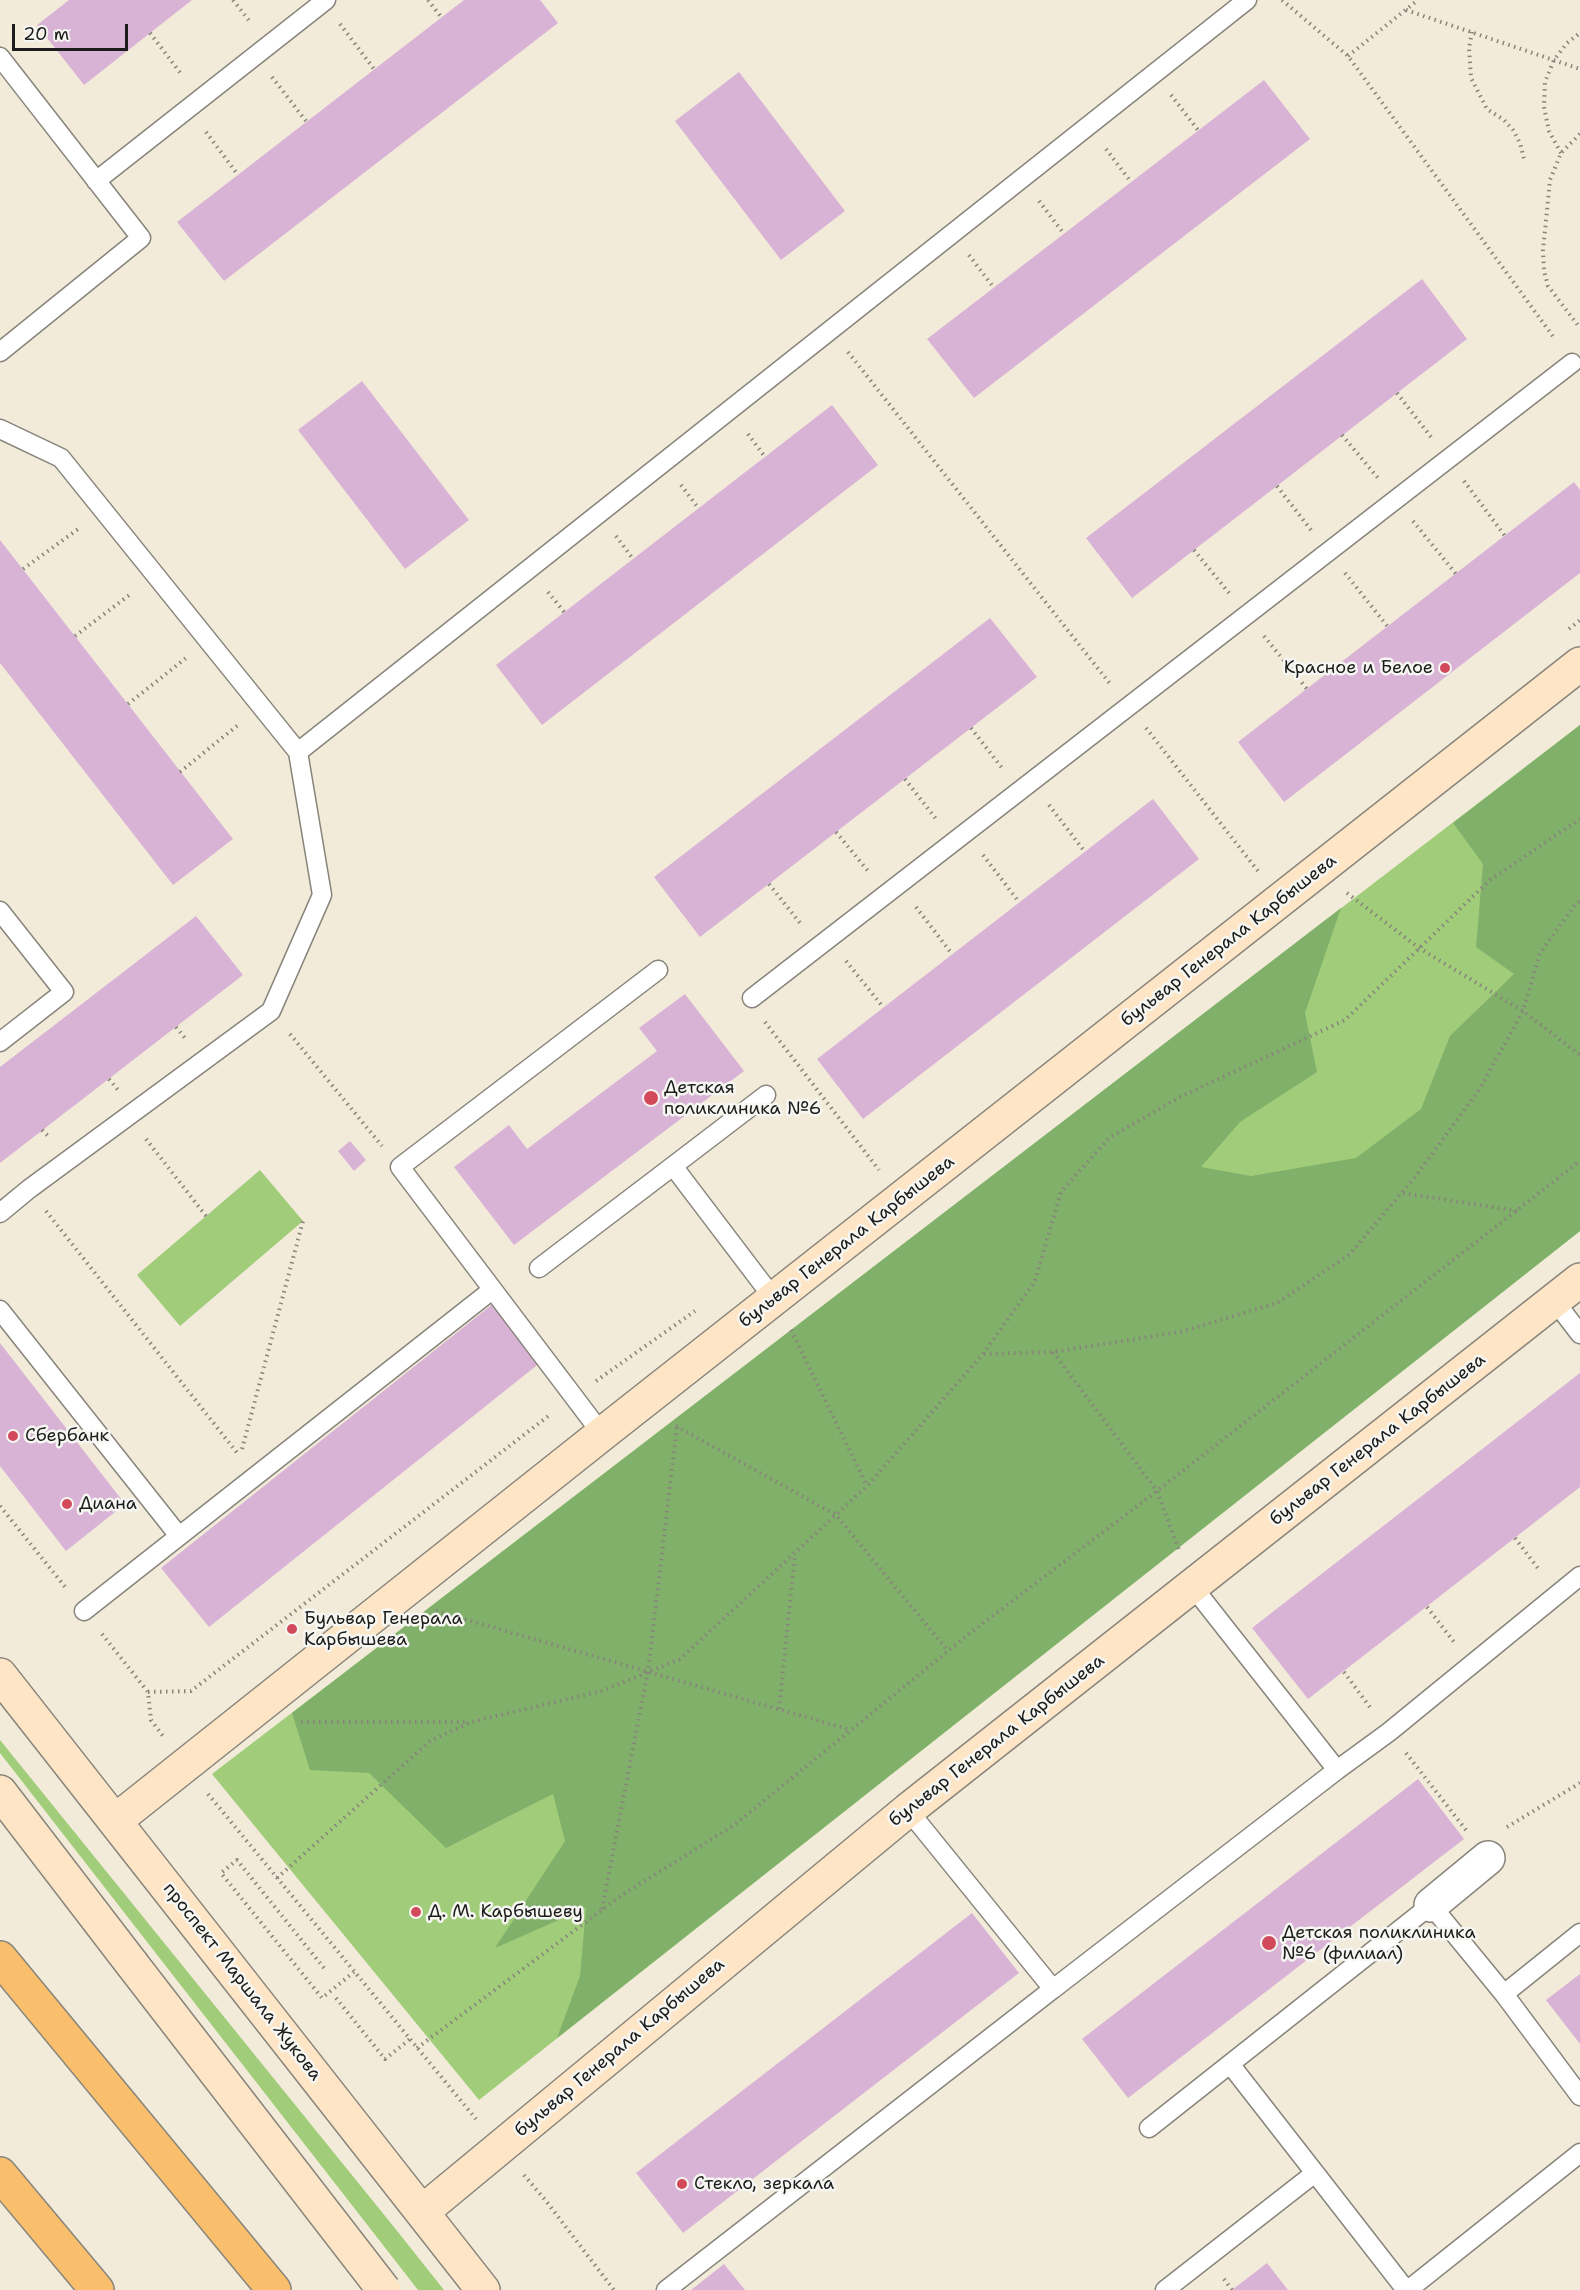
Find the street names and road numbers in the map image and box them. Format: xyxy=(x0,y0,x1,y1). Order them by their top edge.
street label: бульвар Генерала Карбышева xyxy=(1117,850,1341,1032)
street label: бульвар Генерала Карбышева xyxy=(735,1151,959,1333)
street label: бульвар Генерала Карбышева xyxy=(1266,1349,1490,1531)
street label: бульвар Генерала Карбышева xyxy=(885,1650,1109,1832)
street label: проспект Маршала Жукова xyxy=(158,1879,326,2085)
street label: бульвар Генерала Карбышева xyxy=(511,1954,729,2142)

